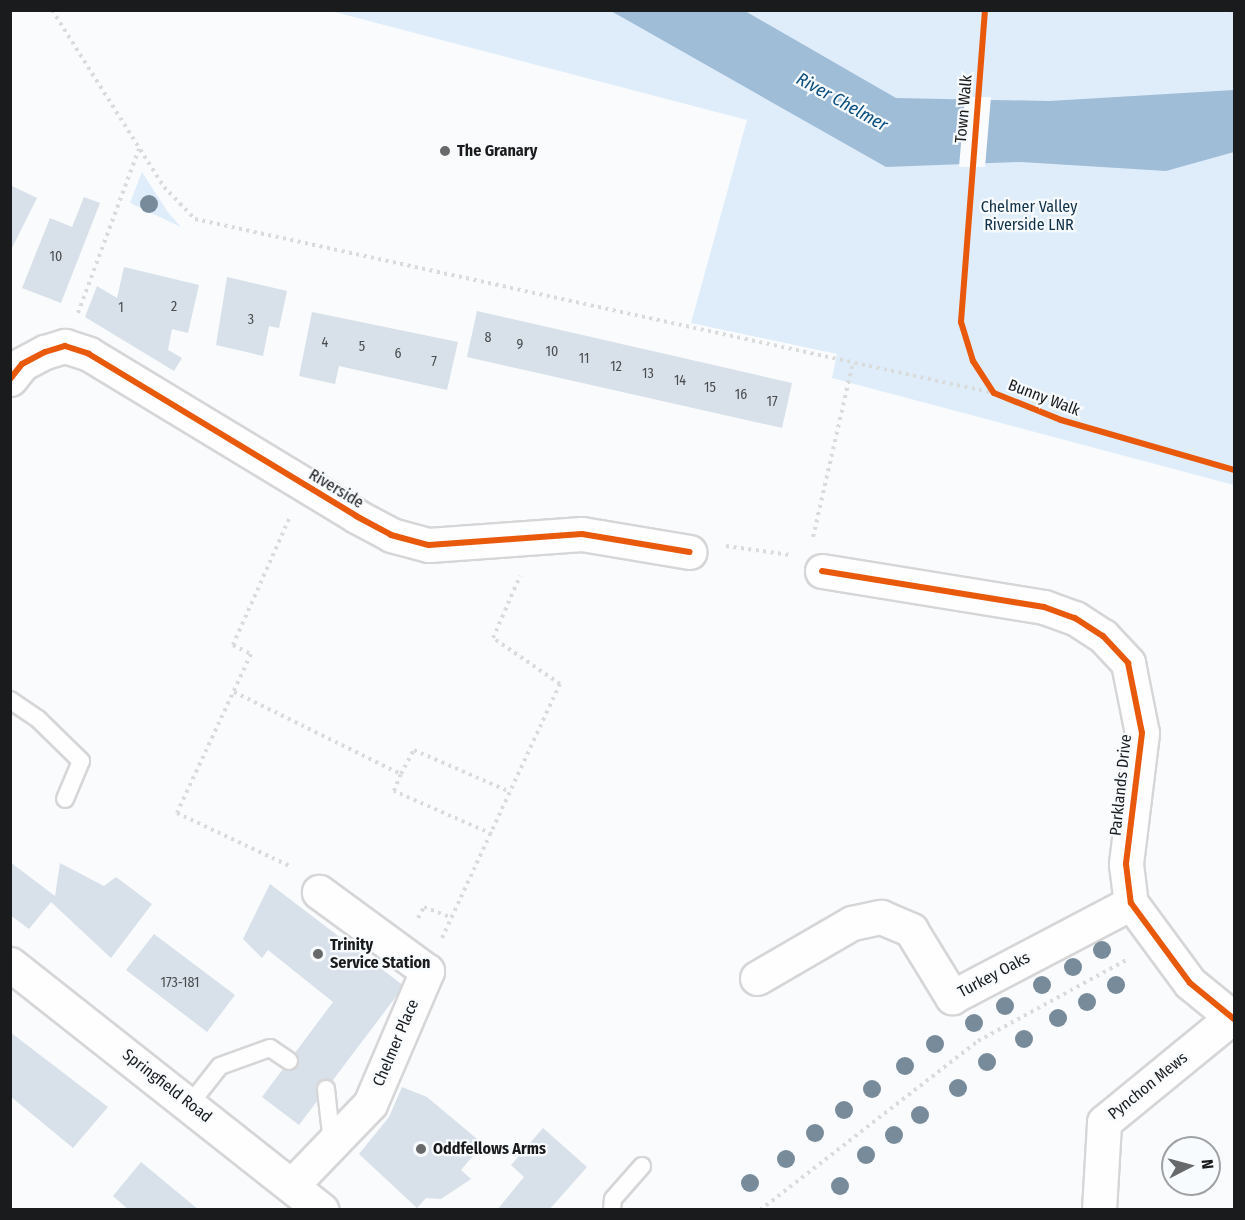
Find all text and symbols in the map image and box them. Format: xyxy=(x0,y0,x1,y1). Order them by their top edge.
water label: River Chelmer xyxy=(793,68,891,136)
street label: Town Walk xyxy=(951,74,977,144)
place label: The Granary xyxy=(457,141,537,161)
marker: The Granary xyxy=(438,144,452,158)
park label: Chelmer Valley Riverside LNR xyxy=(981,197,1077,235)
house number: 10 xyxy=(50,249,62,265)
house number: 2 xyxy=(171,299,177,315)
house number: 1 xyxy=(118,300,124,316)
house number: 3 xyxy=(248,312,254,328)
house number: 8 xyxy=(485,330,491,346)
house number: 4 xyxy=(322,335,328,351)
house number: 9 xyxy=(517,337,523,353)
house number: 5 xyxy=(359,339,365,355)
house number: 10 xyxy=(546,344,558,360)
house number: 6 xyxy=(395,346,401,362)
house number: 11 xyxy=(579,351,589,367)
house number: 7 xyxy=(431,354,437,370)
house number: 12 xyxy=(610,359,622,375)
house number: 13 xyxy=(642,366,654,382)
house number: 14 xyxy=(674,373,686,389)
street label: Bunny Walk xyxy=(1005,375,1083,421)
house number: 15 xyxy=(704,380,716,396)
house number: 16 xyxy=(735,387,747,403)
house number: 17 xyxy=(766,394,778,410)
street label: Riverside xyxy=(305,465,367,513)
street label: Parklands Drive xyxy=(1106,733,1136,837)
place label: Trinity Service Station xyxy=(330,935,430,973)
marker: Trinity Service Station xyxy=(311,947,325,961)
street label: Turkey Oaks xyxy=(955,948,1033,1002)
house number: 173-181 xyxy=(160,975,200,991)
street label: Chelmer Place xyxy=(369,997,423,1089)
street label: Springfield Road xyxy=(119,1045,215,1127)
street label: Pynchon Mews xyxy=(1105,1048,1191,1124)
north arrow xyxy=(1161,1136,1221,1196)
place label: Oddfellows Arms xyxy=(433,1139,546,1159)
marker: Oddfellows Arms xyxy=(414,1142,428,1156)
text: N xyxy=(1197,1159,1217,1170)

